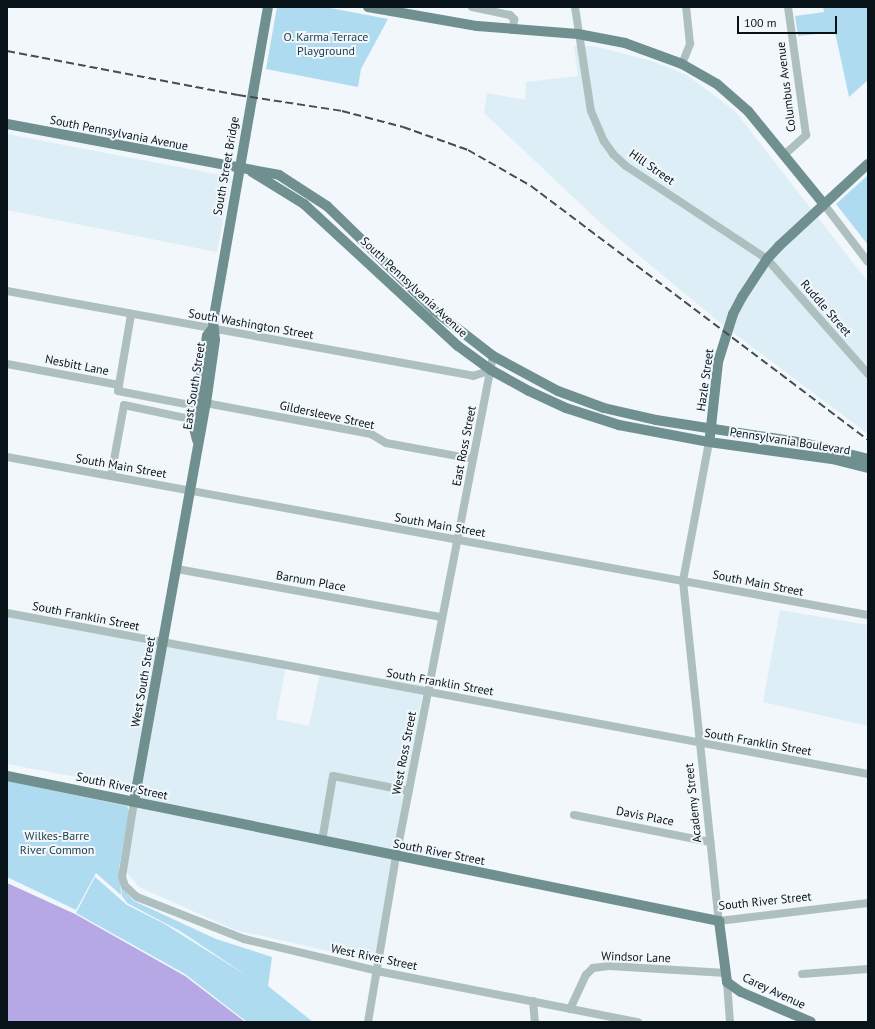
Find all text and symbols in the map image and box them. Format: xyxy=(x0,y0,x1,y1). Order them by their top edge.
scale bar xyxy=(739,8,839,34)
text: 100 m xyxy=(744,15,777,30)
park label: O. Karma Terrace Playground xyxy=(283,30,369,58)
street label: Columbus Avenue xyxy=(773,41,799,133)
street label: South Pennsylvania Avenue xyxy=(48,112,190,154)
street label: South Street Bridge xyxy=(210,115,242,217)
street label: Hill Street xyxy=(627,146,677,188)
street label: South Pennsylvania Avenue xyxy=(358,234,470,340)
street label: Ruddle Street xyxy=(798,277,854,339)
street label: South Washington Street xyxy=(187,306,315,342)
street label: East South Street xyxy=(180,341,208,431)
street label: Hazle Street xyxy=(693,348,717,412)
street label: Nesbitt Lane xyxy=(44,352,110,378)
street label: Gildersleeve Street xyxy=(278,398,376,432)
street label: East Ross Street xyxy=(449,405,479,487)
street label: Pennsylvania Boulevard xyxy=(729,424,851,458)
street label: South Main Street xyxy=(74,451,168,481)
street label: South Main Street xyxy=(393,510,487,540)
street label: South Main Street xyxy=(711,567,805,599)
street label: Barnum Place xyxy=(275,568,347,594)
street label: South Franklin Street xyxy=(31,599,141,633)
street label: West South Street xyxy=(128,636,158,728)
street label: South Franklin Street xyxy=(385,665,495,699)
street label: West Ross Street xyxy=(389,710,419,796)
street label: South Franklin Street xyxy=(703,725,813,759)
street label: Academy Street xyxy=(682,762,704,844)
street label: South River Street xyxy=(75,769,169,803)
street label: Davis Place xyxy=(615,803,675,829)
park label: Wilkes-Barre River Common xyxy=(20,829,94,857)
street label: South River Street xyxy=(392,836,486,868)
street label: South River Street xyxy=(718,889,812,913)
street label: West River Street xyxy=(330,941,418,973)
street label: Windsor Lane xyxy=(601,949,671,965)
street label: Carey Avenue xyxy=(740,970,808,1012)

